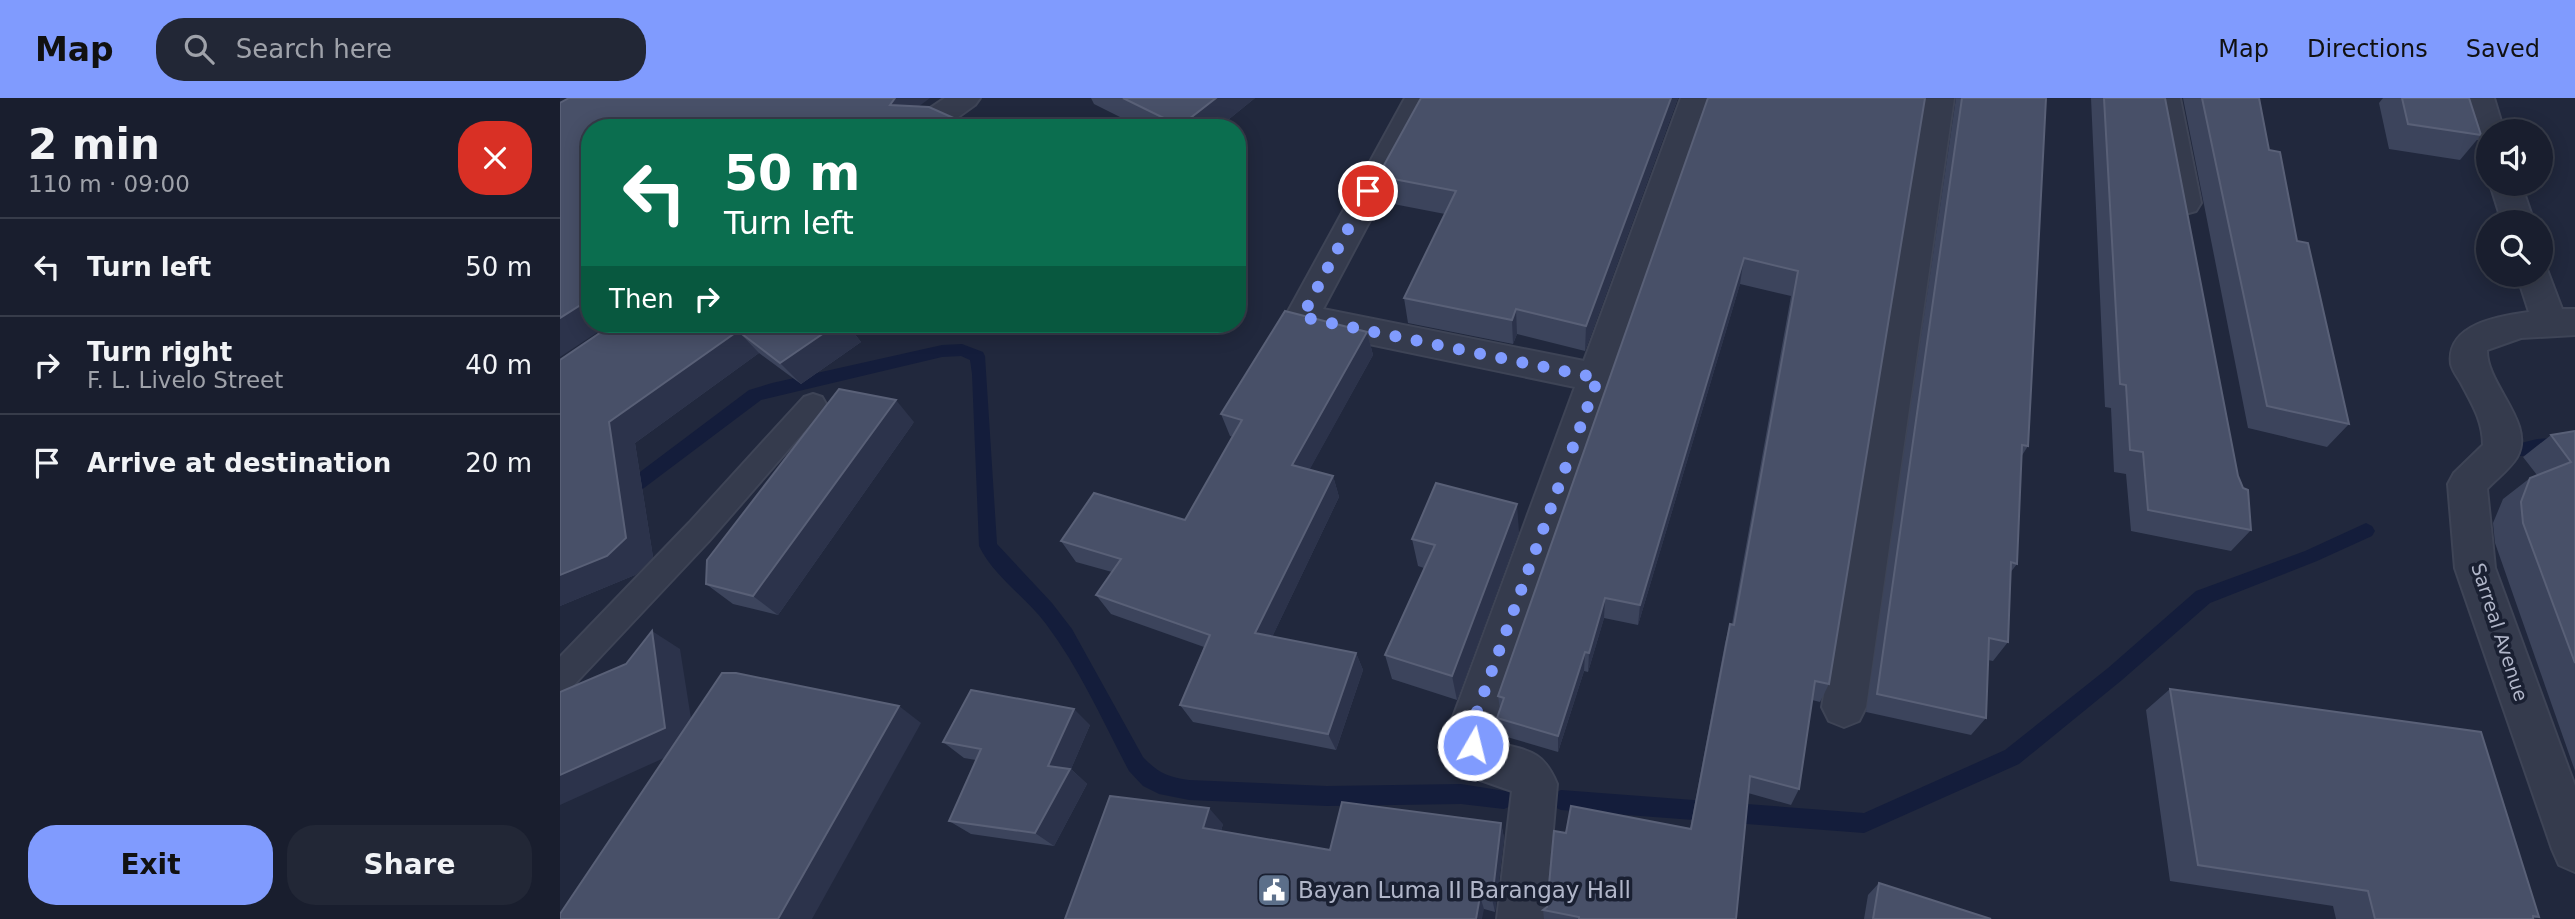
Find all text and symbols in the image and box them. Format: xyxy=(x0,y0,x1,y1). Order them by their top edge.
search box xyxy=(156,18,646,81)
text: Map xyxy=(35,30,114,69)
icon: search xyxy=(180,30,218,68)
text: Search here xyxy=(236,34,392,64)
text: Map xyxy=(2218,35,2269,63)
text: Directions xyxy=(2307,35,2428,63)
text: Saved xyxy=(2466,35,2540,63)
map controls xyxy=(2476,119,2553,287)
button: sound xyxy=(2476,119,2553,196)
text: 2 min xyxy=(28,120,160,169)
button: close xyxy=(458,121,532,195)
text: 50 m xyxy=(724,145,860,202)
icon: left xyxy=(609,147,700,238)
pin xyxy=(1338,161,1398,221)
text: 110 m · 09:00 xyxy=(28,171,190,197)
icon: arrive xyxy=(1349,172,1387,210)
text: Turn left xyxy=(724,204,854,242)
button: search xyxy=(2476,210,2553,287)
icon: left xyxy=(28,248,66,286)
text: Turn left xyxy=(87,252,211,282)
text: 50 m xyxy=(465,252,532,282)
icon: right xyxy=(688,280,726,318)
text: Then xyxy=(609,284,674,314)
text: Turn right xyxy=(87,337,232,367)
icon: right xyxy=(28,346,66,384)
text: 40 m xyxy=(465,350,532,380)
text: F. L. Livelo Street xyxy=(87,367,283,393)
icon: arrive xyxy=(28,444,66,482)
text: Arrive at destination xyxy=(87,448,391,478)
text: 20 m xyxy=(465,448,532,478)
street label: Sarreal Avenue xyxy=(2467,560,2533,704)
position arrow xyxy=(1436,708,1510,782)
button: Exit xyxy=(28,825,273,905)
button: Share xyxy=(287,825,532,905)
public building icon: Bayan Luma II Barangay Hall xyxy=(1255,871,1293,909)
place label: Bayan Luma II Barangay Hall xyxy=(1298,877,1631,903)

